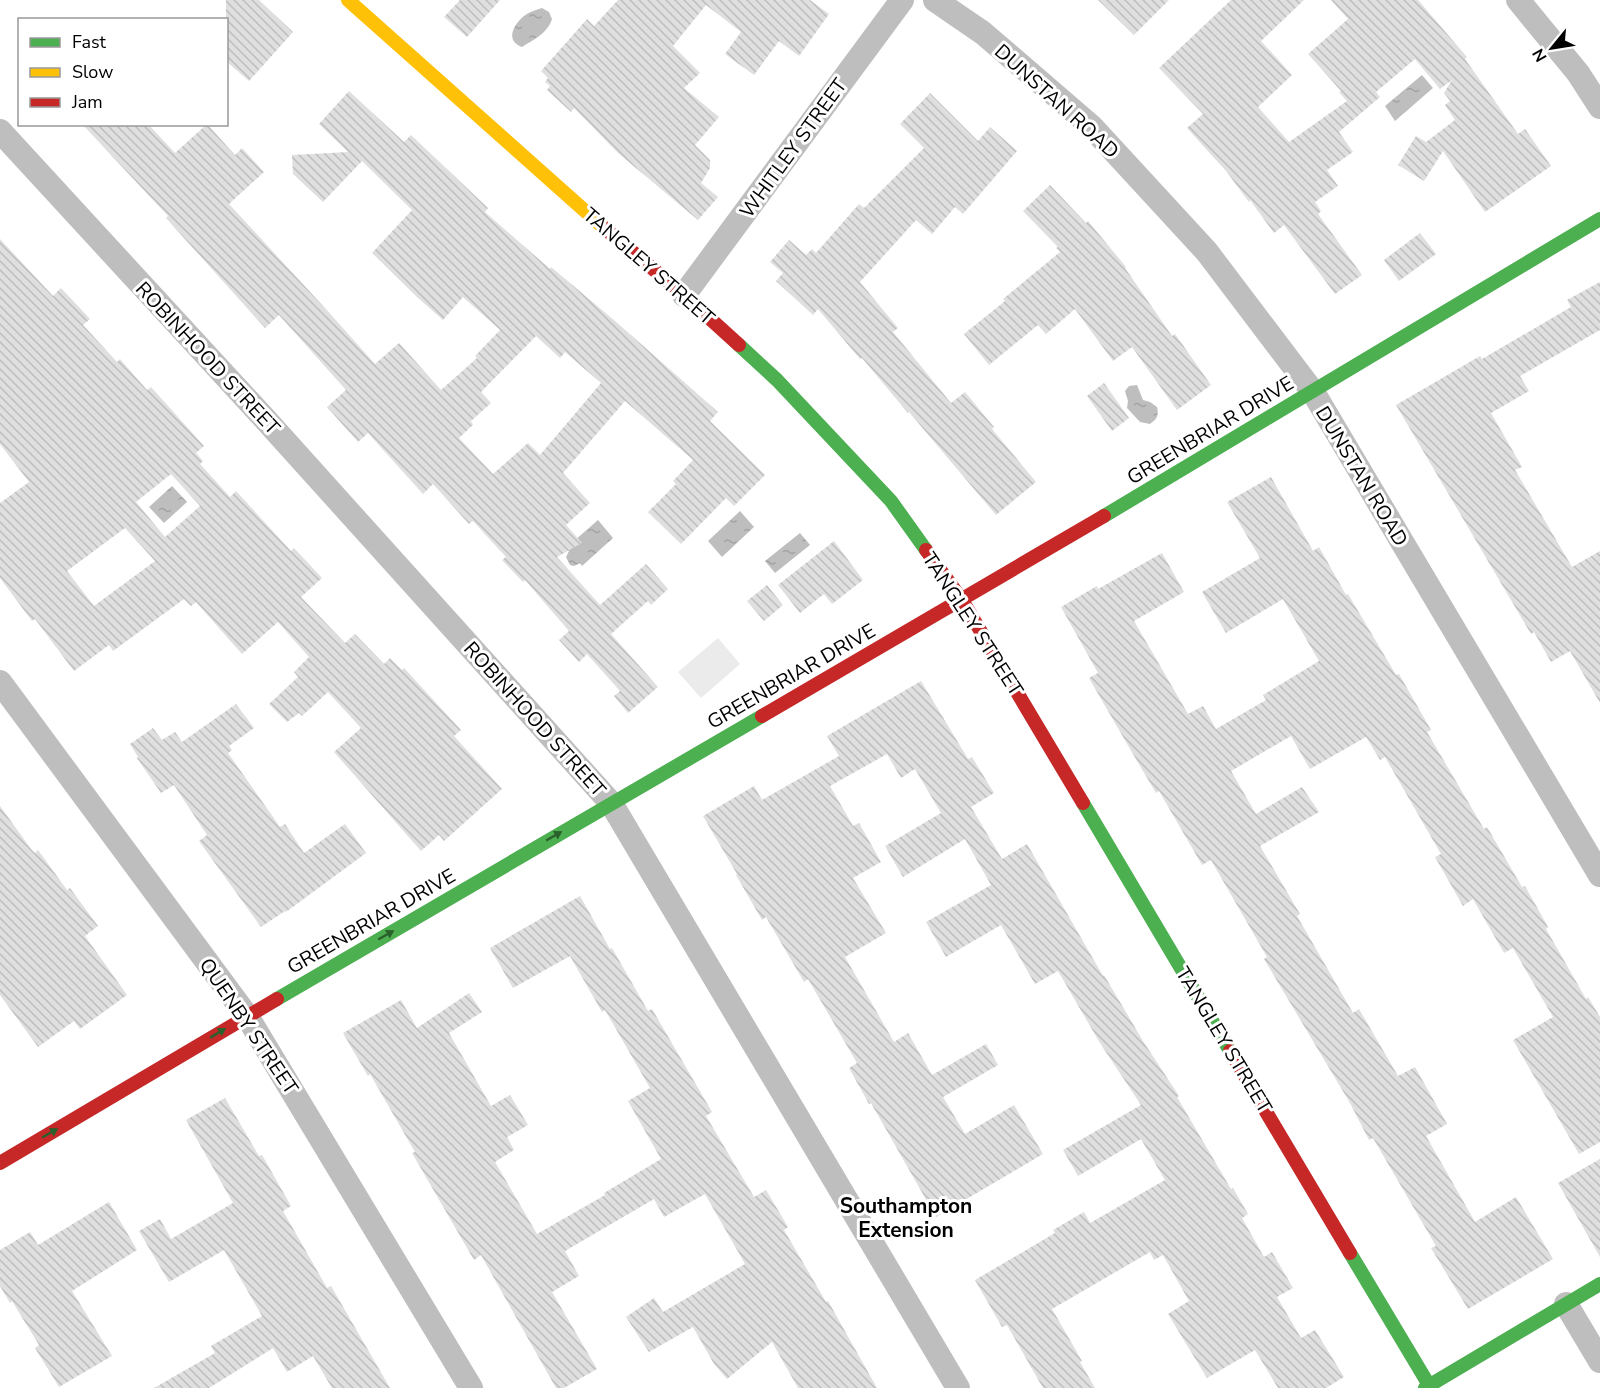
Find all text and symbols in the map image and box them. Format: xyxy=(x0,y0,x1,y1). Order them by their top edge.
legend xyxy=(18,18,228,126)
north arrow xyxy=(1522,18,1582,78)
text: Fast xyxy=(72,30,107,54)
street label: DUNSTAN ROAD xyxy=(989,38,1125,165)
text: N xyxy=(1527,44,1552,66)
text: Slow xyxy=(72,60,113,84)
street label: WHITLEY STREET xyxy=(734,73,853,224)
text: Jam xyxy=(71,90,103,114)
street label: TANGLEY STREET xyxy=(577,202,720,331)
street label: ROBINHOOD STREET xyxy=(129,276,286,441)
street label: GREENBRIAR DRIVE xyxy=(1122,370,1299,491)
street label: DUNSTAN ROAD xyxy=(1309,401,1414,551)
street label: TANGLEY STREET xyxy=(916,547,1029,701)
street label: GREENBRIAR DRIVE xyxy=(702,617,880,736)
street label: ROBINHOOD STREET xyxy=(458,636,612,803)
one-way arrow xyxy=(546,831,562,842)
street label: GREENBRIAR DRIVE xyxy=(282,862,460,981)
one-way arrow xyxy=(378,930,395,940)
street label: QUENBY STREET xyxy=(193,953,304,1100)
street label: TANGLEY STREET xyxy=(1169,962,1278,1119)
one-way arrow xyxy=(210,1028,226,1039)
one-way arrow xyxy=(42,1128,58,1139)
district label: Southampton Extension xyxy=(840,1192,972,1244)

